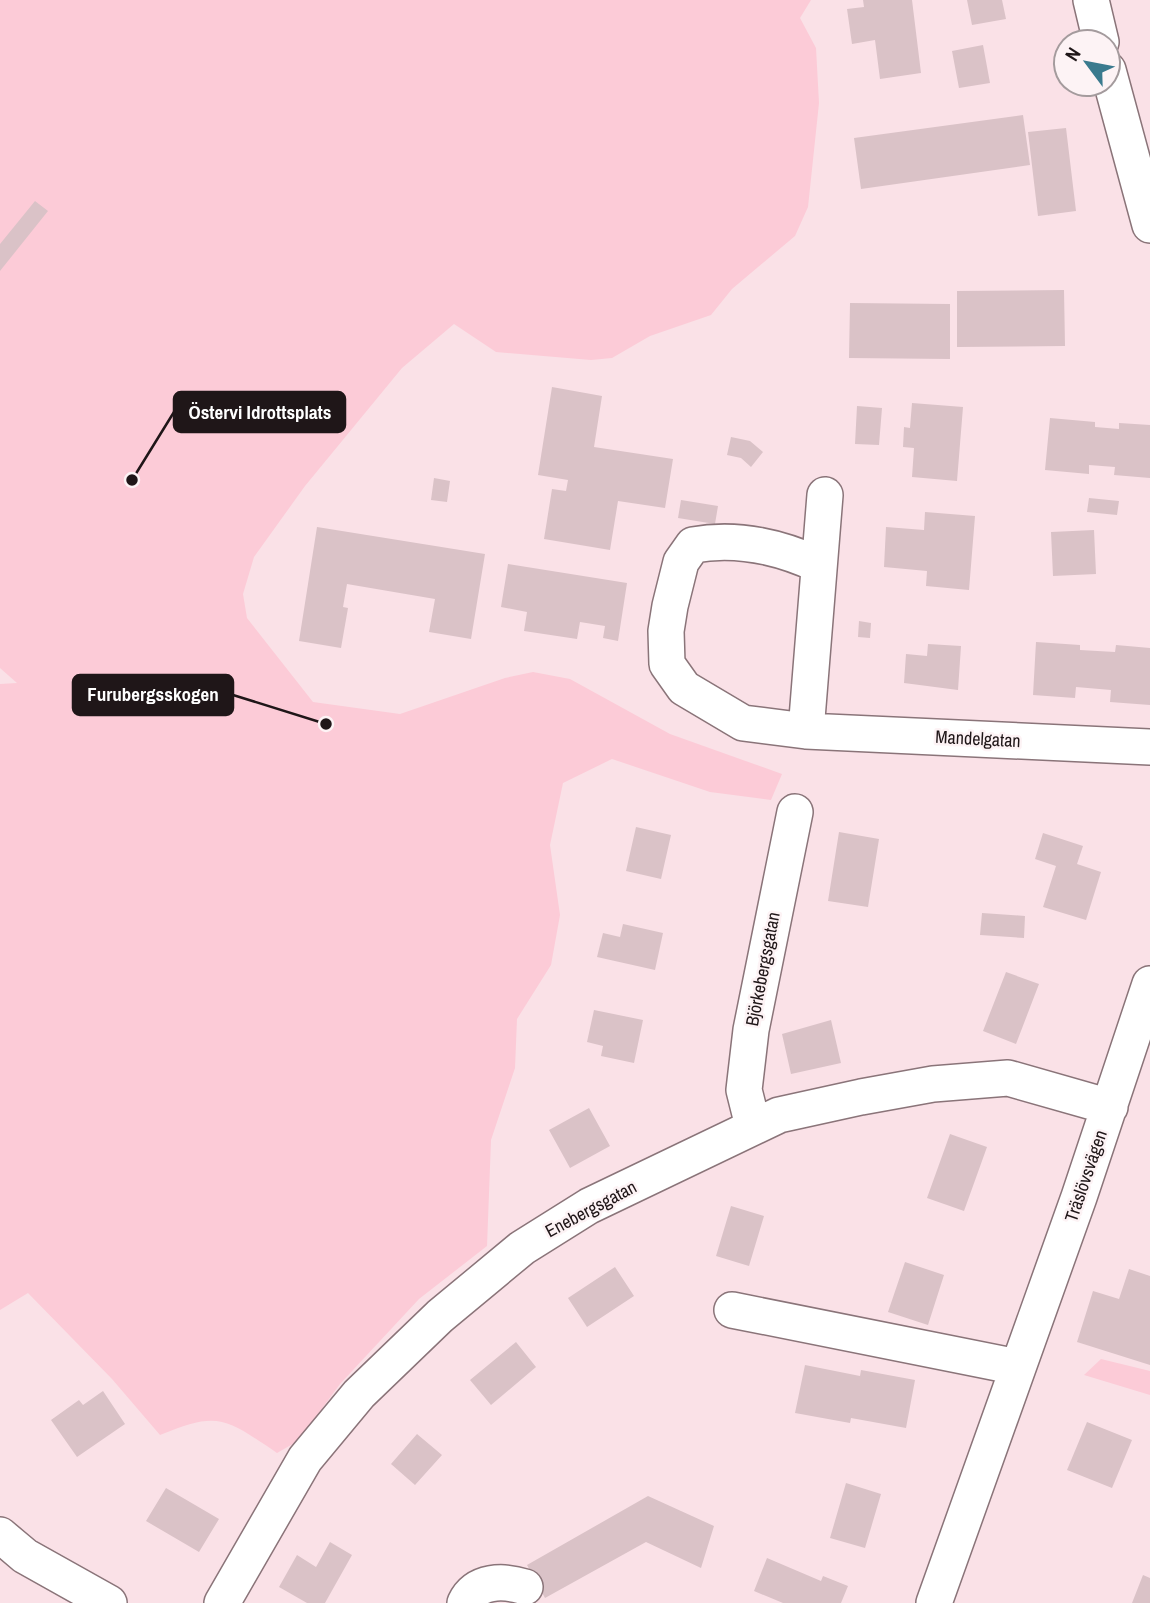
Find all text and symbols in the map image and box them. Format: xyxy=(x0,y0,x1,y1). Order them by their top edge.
north arrow xyxy=(1052,28,1122,98)
text: N xyxy=(1059,42,1087,66)
callout: Östervi Idrottsplats xyxy=(174,392,345,432)
text: Östervi Idrottsplats xyxy=(189,399,331,425)
callout: Furubergsskogen xyxy=(73,675,233,715)
text: Furubergsskogen xyxy=(87,681,219,707)
street label: Mandelgatan xyxy=(935,724,1021,753)
street label: Björkebergsgatan xyxy=(739,910,786,1028)
street label: Träslövsvägen xyxy=(1058,1127,1113,1225)
street label: Enebergsgatan xyxy=(541,1174,641,1243)

